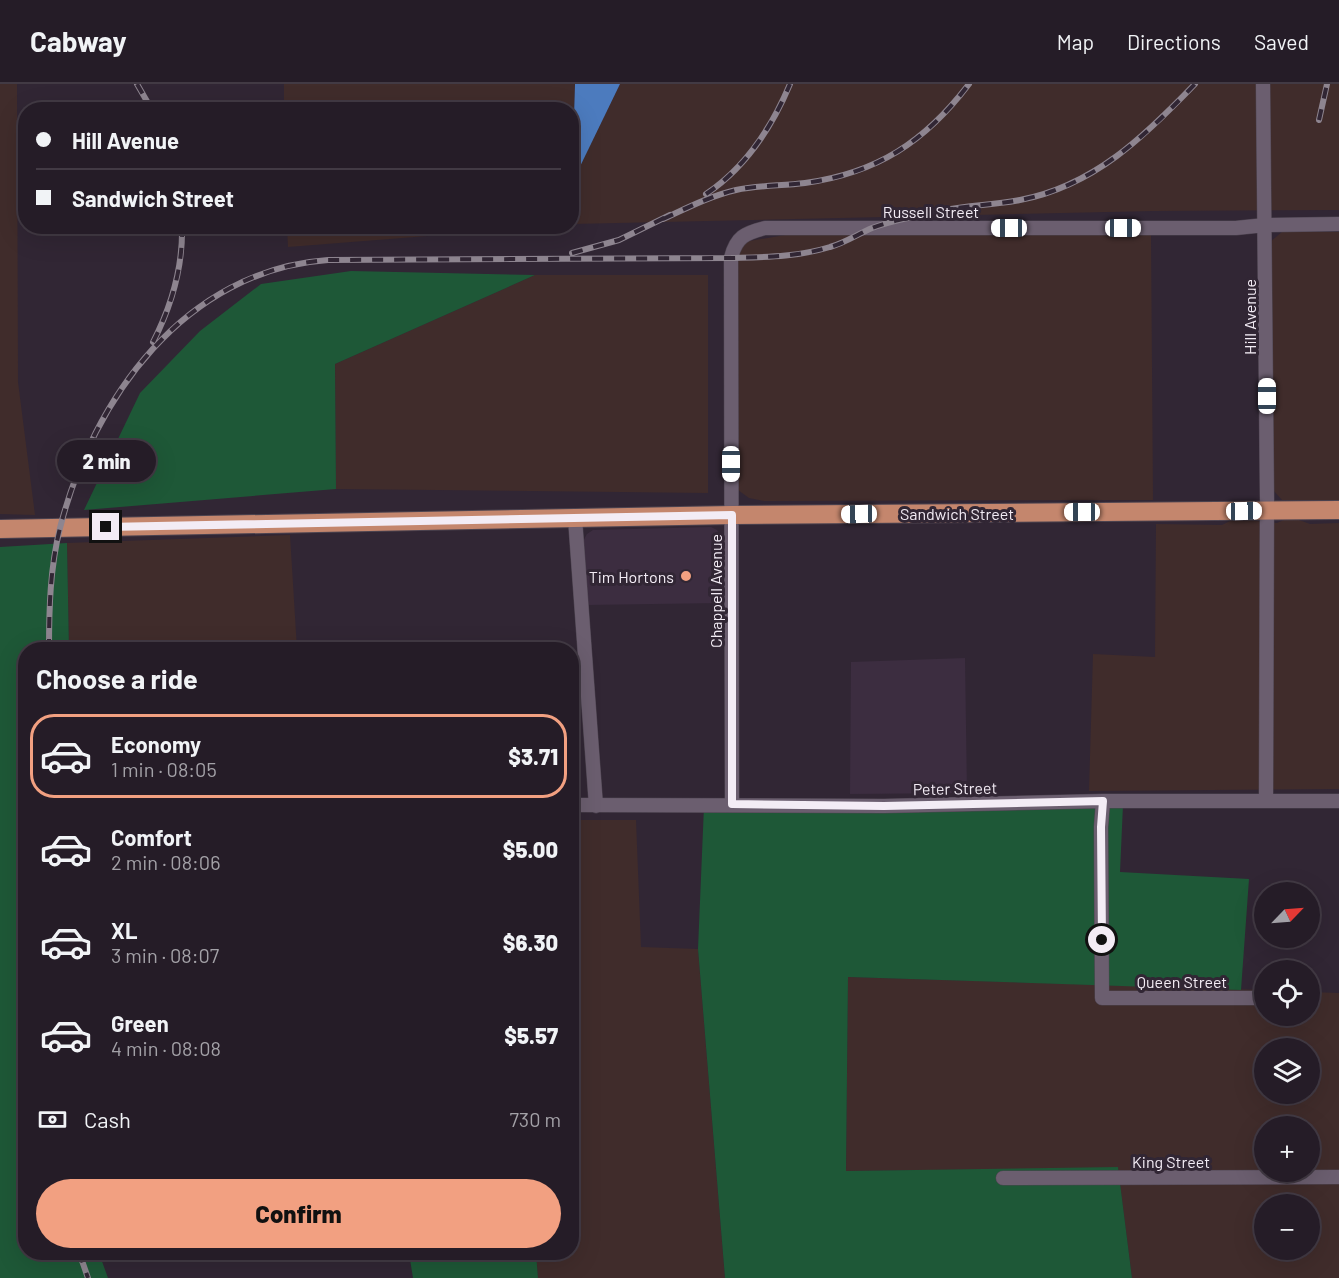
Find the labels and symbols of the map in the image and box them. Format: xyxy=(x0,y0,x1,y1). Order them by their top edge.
street label: Russell Street xyxy=(883,202,979,221)
car xyxy=(991,219,1027,237)
car xyxy=(1105,219,1141,237)
street label: Hill Avenue xyxy=(1240,279,1259,355)
car xyxy=(1258,378,1276,414)
callout: 2 min xyxy=(57,440,156,482)
car xyxy=(722,446,740,482)
car xyxy=(1226,502,1262,520)
car xyxy=(1064,503,1100,521)
street label: Sandwich Street xyxy=(900,504,1014,523)
car xyxy=(841,505,877,523)
route end xyxy=(92,513,119,540)
street label: Chappell Avenue xyxy=(706,534,725,648)
place label: Tim Hortons xyxy=(589,567,674,586)
marker: Tim Hortons xyxy=(679,569,693,583)
street label: Peter Street xyxy=(913,778,997,798)
north arrow xyxy=(1254,882,1320,948)
route start xyxy=(1088,926,1115,953)
street label: Queen Street xyxy=(1137,972,1227,991)
street label: King Street xyxy=(1132,1152,1210,1171)

